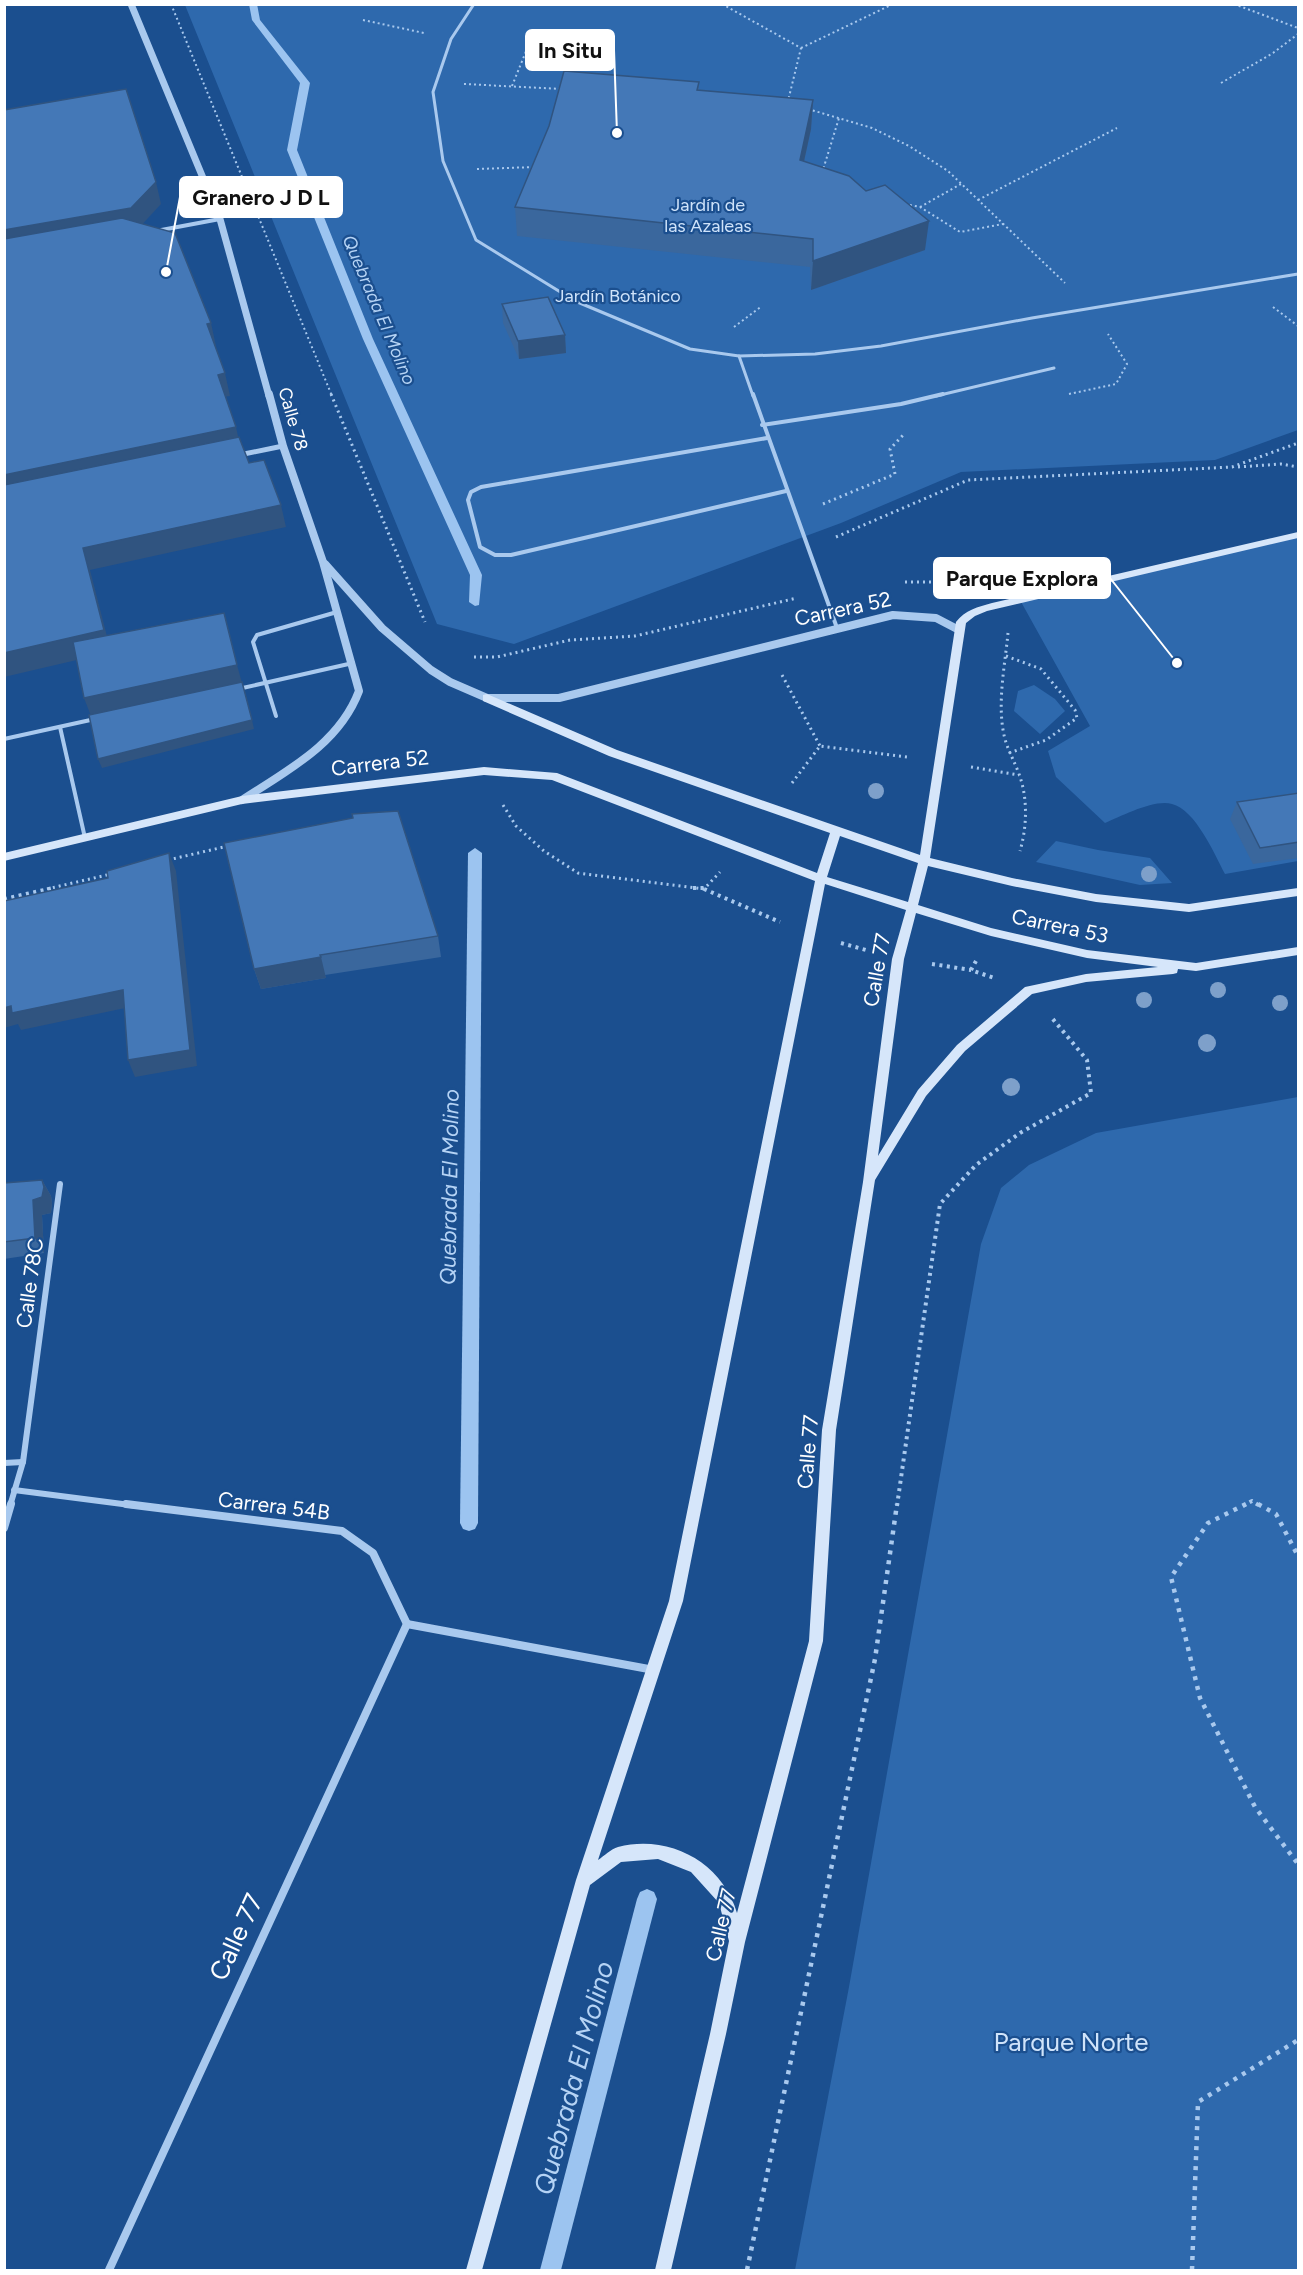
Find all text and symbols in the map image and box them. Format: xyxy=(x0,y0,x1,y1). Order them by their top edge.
callout: In Situ xyxy=(526,30,614,70)
text: In Situ xyxy=(538,37,602,64)
callout: Granero J D L xyxy=(180,177,342,217)
text: Granero J D L xyxy=(192,184,330,211)
park label: Jardín de las Azaleas xyxy=(664,194,752,237)
water label: Quebrada El Molino xyxy=(338,232,420,388)
park label: Jardín Botánico xyxy=(555,285,681,307)
street label: Calle 78 xyxy=(273,385,313,453)
callout: Parque Explora xyxy=(934,558,1110,598)
text: Parque Explora xyxy=(946,565,1098,592)
street label: Carrera 52 xyxy=(792,586,894,631)
street label: Carrera 52 xyxy=(330,744,430,781)
street label: Carrera 53 xyxy=(1010,903,1111,948)
street label: Calle 77 xyxy=(858,931,895,1009)
water label: Quebrada El Molino xyxy=(434,1089,465,1285)
street label: Calle 78C xyxy=(11,1236,48,1330)
street label: Calle 77 xyxy=(792,1414,823,1490)
street label: Carrera 54B xyxy=(217,1486,331,1525)
street label: Calle 77 xyxy=(700,1886,741,1964)
street label: Calle 77 xyxy=(202,1889,270,1985)
water label: Quebrada El Molino xyxy=(526,1958,621,2198)
park label: Parque Norte xyxy=(994,2026,1148,2058)

